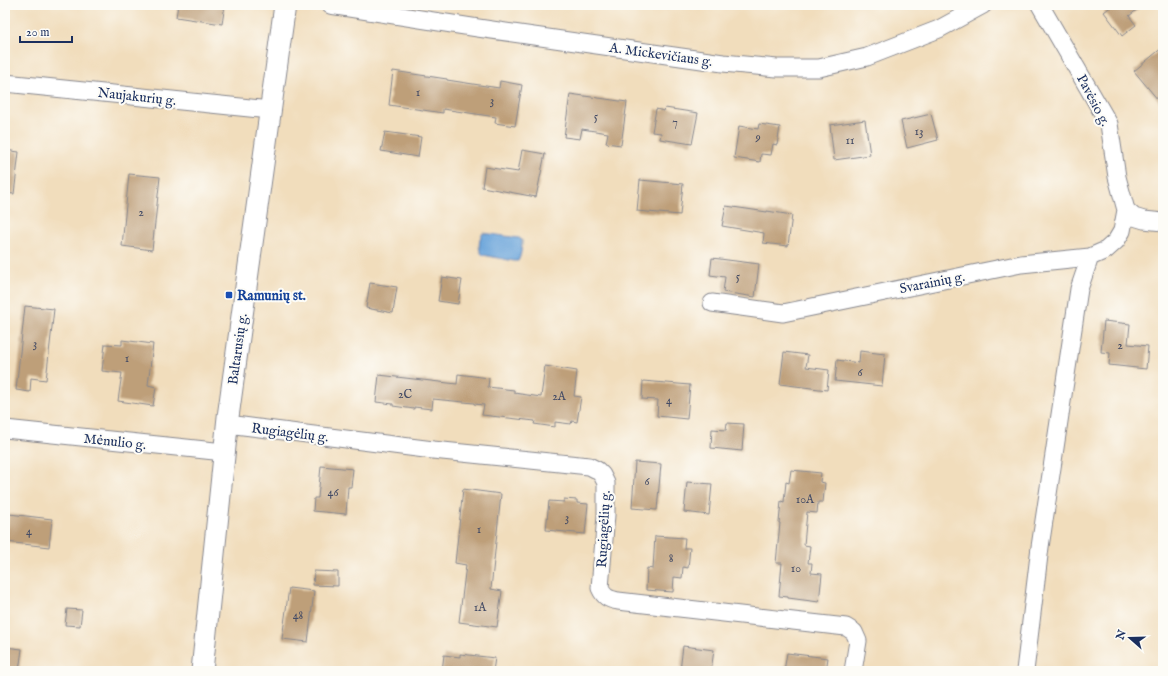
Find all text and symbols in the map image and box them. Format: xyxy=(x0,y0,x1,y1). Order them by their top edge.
scale bar xyxy=(20,18,72,44)
text: 20 m xyxy=(26,25,49,40)
street label: A. Mickevičiaus g. xyxy=(607,39,714,71)
street label: Pavėsio g. xyxy=(1072,71,1114,129)
street label: Naujakurių g. xyxy=(97,84,177,110)
house number: 1 xyxy=(416,85,420,100)
house number: 3 xyxy=(490,93,494,108)
house number: 5 xyxy=(594,109,599,124)
house number: 7 xyxy=(672,115,678,130)
house number: 13 xyxy=(915,124,923,139)
house number: 9 xyxy=(754,130,761,145)
house number: 11 xyxy=(846,133,854,148)
house number: 2 xyxy=(138,205,144,220)
street label: Svarainių g. xyxy=(898,268,966,298)
house number: 5 xyxy=(736,269,741,284)
place label: Ramunių st. xyxy=(237,287,306,305)
marker: Ramunių st. xyxy=(224,290,234,300)
street label: Baltarusių g. xyxy=(224,312,252,386)
house number: 3 xyxy=(33,336,37,351)
house number: 2 xyxy=(1117,338,1123,353)
house number: 1 xyxy=(125,351,129,366)
house number: 6 xyxy=(857,365,863,380)
house number: 2C xyxy=(398,387,413,402)
house number: 2A xyxy=(552,389,567,404)
house number: 4 xyxy=(666,393,672,408)
street label: Rugiagėlių g. xyxy=(250,419,329,447)
street label: Mėnulio g. xyxy=(83,430,147,454)
house number: 6 xyxy=(644,474,650,489)
house number: 46 xyxy=(328,485,339,500)
street label: Rugiagėlių g. xyxy=(593,490,615,568)
house number: 10A xyxy=(796,492,815,507)
house number: 3 xyxy=(565,510,569,525)
house number: 1 xyxy=(477,522,481,537)
house number: 4 xyxy=(26,524,32,539)
house number: 8 xyxy=(669,551,674,566)
house number: 10 xyxy=(791,561,801,576)
house number: 1A xyxy=(474,600,487,615)
house number: 48 xyxy=(293,608,304,623)
north arrow xyxy=(1110,618,1150,658)
text: N xyxy=(1113,628,1130,643)

